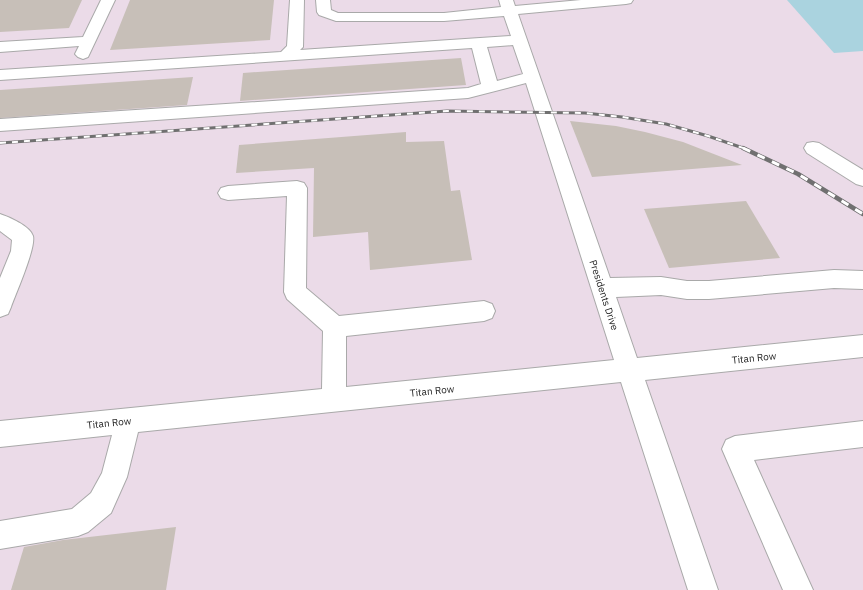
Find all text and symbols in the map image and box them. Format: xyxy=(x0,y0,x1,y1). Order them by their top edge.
street label: Presidents Drive xyxy=(586,258,622,332)
street label: Titan Row xyxy=(731,349,777,367)
street label: Titan Row xyxy=(409,382,455,400)
street label: Titan Row xyxy=(86,414,132,432)

